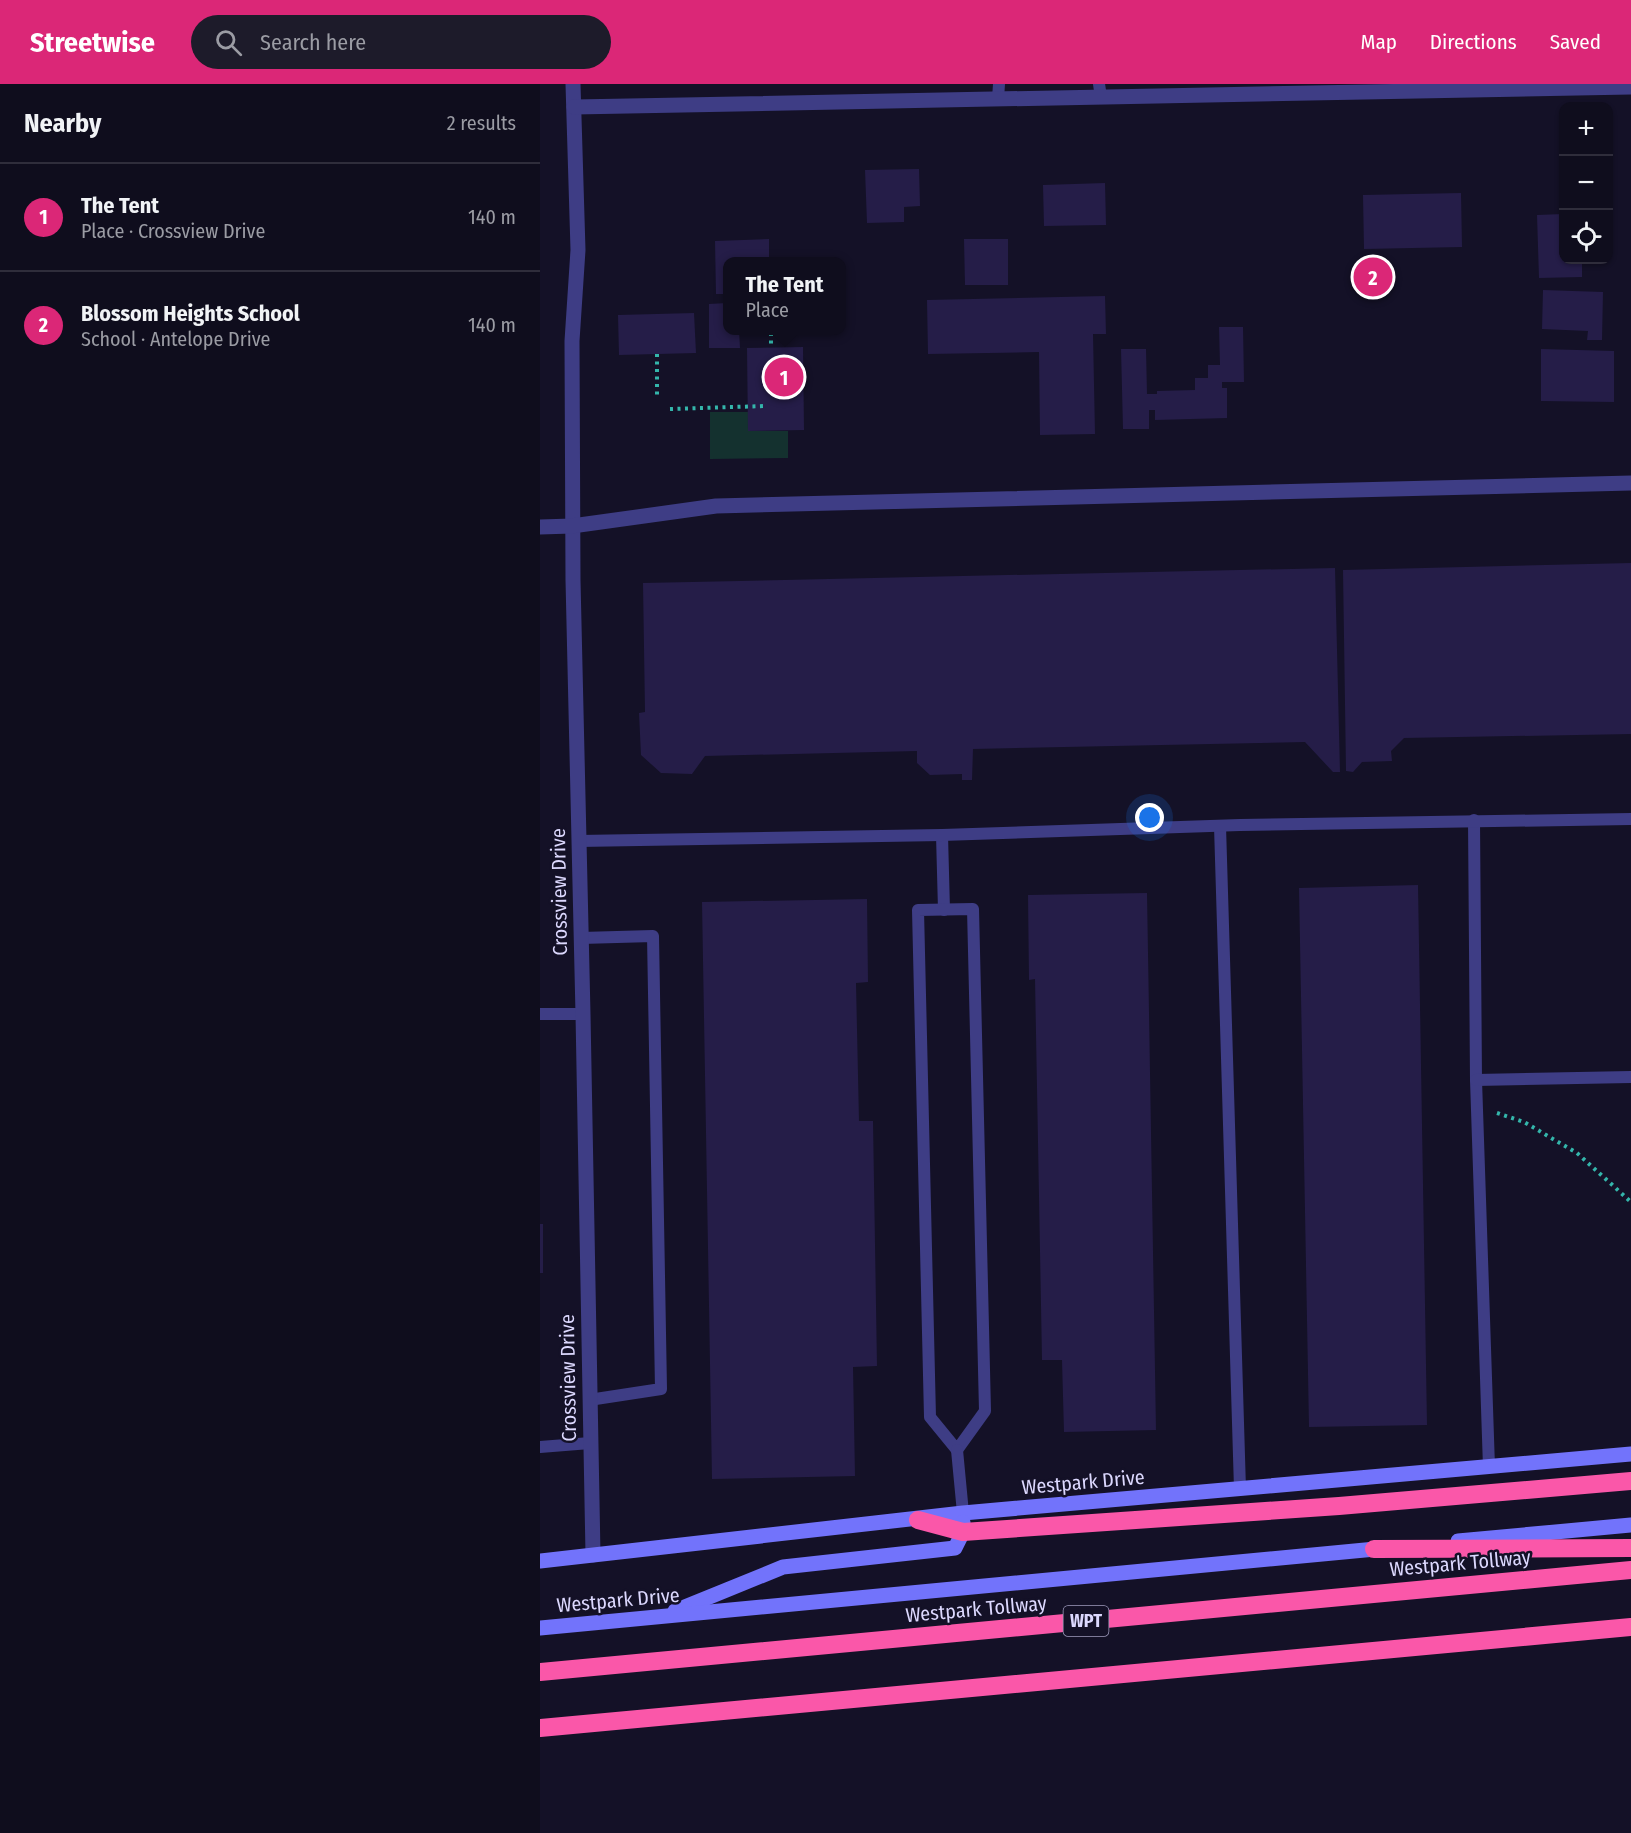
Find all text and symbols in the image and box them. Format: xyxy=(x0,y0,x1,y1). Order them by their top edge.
search box xyxy=(191,15,611,69)
text: Streetwise xyxy=(30,26,155,59)
icon: search xyxy=(212,26,245,59)
text: Search here xyxy=(260,29,366,56)
text: Map xyxy=(1360,29,1397,55)
text: Directions xyxy=(1430,29,1517,55)
text: Saved xyxy=(1550,29,1601,55)
map controls xyxy=(1559,102,1613,264)
button: + xyxy=(1559,102,1613,156)
text: Nearby xyxy=(24,108,101,139)
text: 2 results xyxy=(447,111,516,135)
button: − xyxy=(1559,156,1613,210)
text: The Tent xyxy=(81,192,159,219)
text: 1 xyxy=(39,205,48,229)
text: 140 m xyxy=(468,205,516,229)
button: locate xyxy=(1559,210,1613,264)
text: Place · Crossview Drive xyxy=(81,219,265,243)
pin: 2 xyxy=(1354,254,1392,300)
popup xyxy=(723,257,846,335)
text: The Tent xyxy=(745,271,824,298)
text: Place xyxy=(745,298,789,322)
text: Blossom Heights School xyxy=(81,300,300,327)
text: 2 xyxy=(39,313,48,337)
text: 140 m xyxy=(468,313,516,337)
text: School · Antelope Drive xyxy=(81,327,270,351)
pin: 1 xyxy=(764,354,804,400)
your location xyxy=(1135,803,1164,832)
street label: Crossview Drive xyxy=(546,828,572,956)
street label: Crossview Drive xyxy=(555,1314,581,1442)
street label: Westpark Drive xyxy=(1021,1465,1145,1499)
street label: Westpark Tollway xyxy=(1388,1545,1532,1581)
street label: Westpark Drive xyxy=(556,1583,680,1617)
street label: Westpark Tollway xyxy=(904,1591,1048,1627)
road number: WPT xyxy=(1064,1606,1108,1636)

